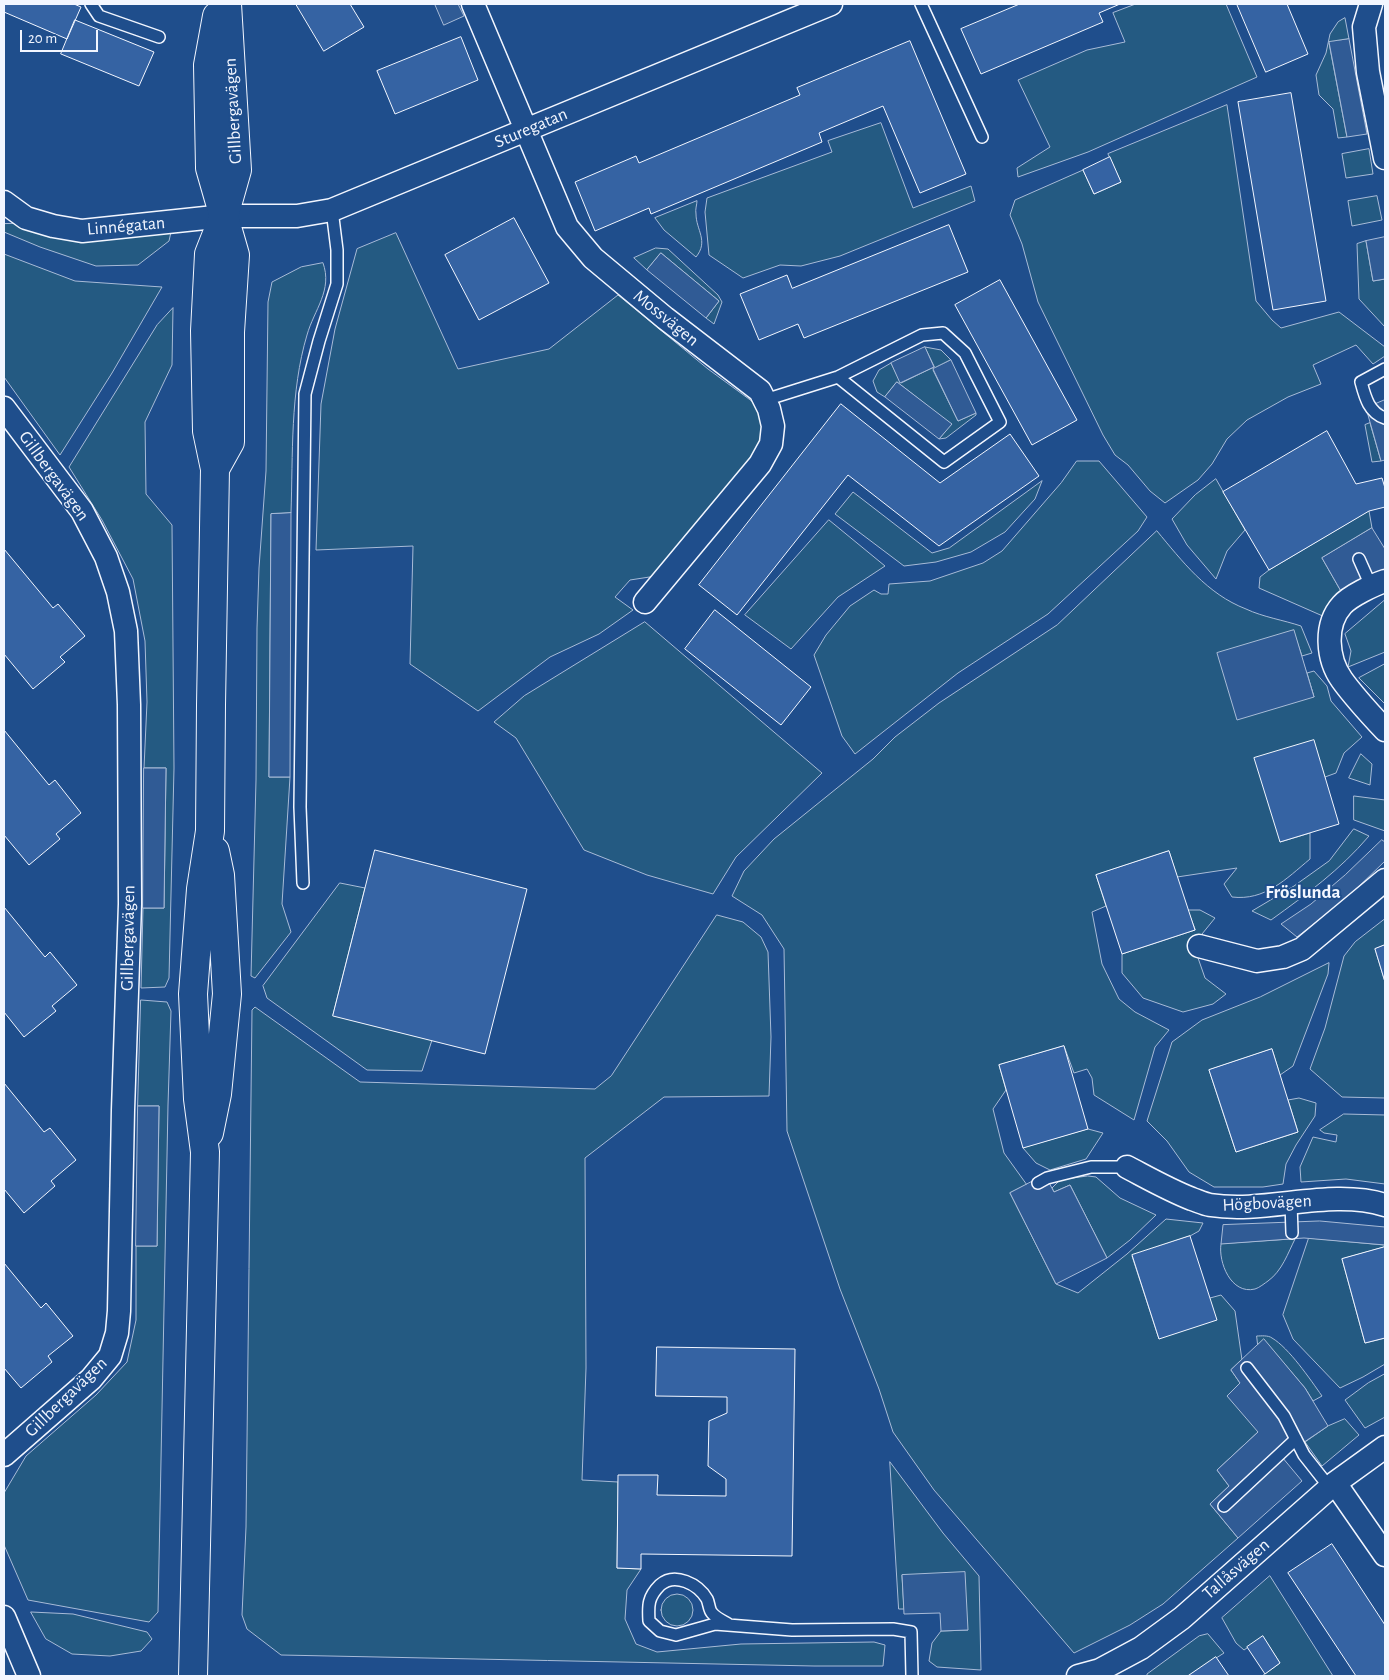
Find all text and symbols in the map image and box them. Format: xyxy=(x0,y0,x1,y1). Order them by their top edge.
scale bar xyxy=(22,20,100,52)
text: 20 m xyxy=(28,31,57,46)
street label: Gillbergavägen xyxy=(219,57,247,165)
street label: Sturegatan xyxy=(491,103,571,153)
street label: Linnégatan xyxy=(86,212,166,240)
street label: Mossvägen xyxy=(629,285,703,351)
street label: Gillbergavägen xyxy=(14,427,94,525)
district label: Fröslunda xyxy=(1265,881,1341,903)
street label: Gillbergavägen xyxy=(116,885,140,991)
street label: Högbovägen xyxy=(1222,1190,1312,1216)
street label: Gillbergavägen xyxy=(20,1352,112,1442)
street label: Tallåsvägen xyxy=(1198,1534,1274,1604)

